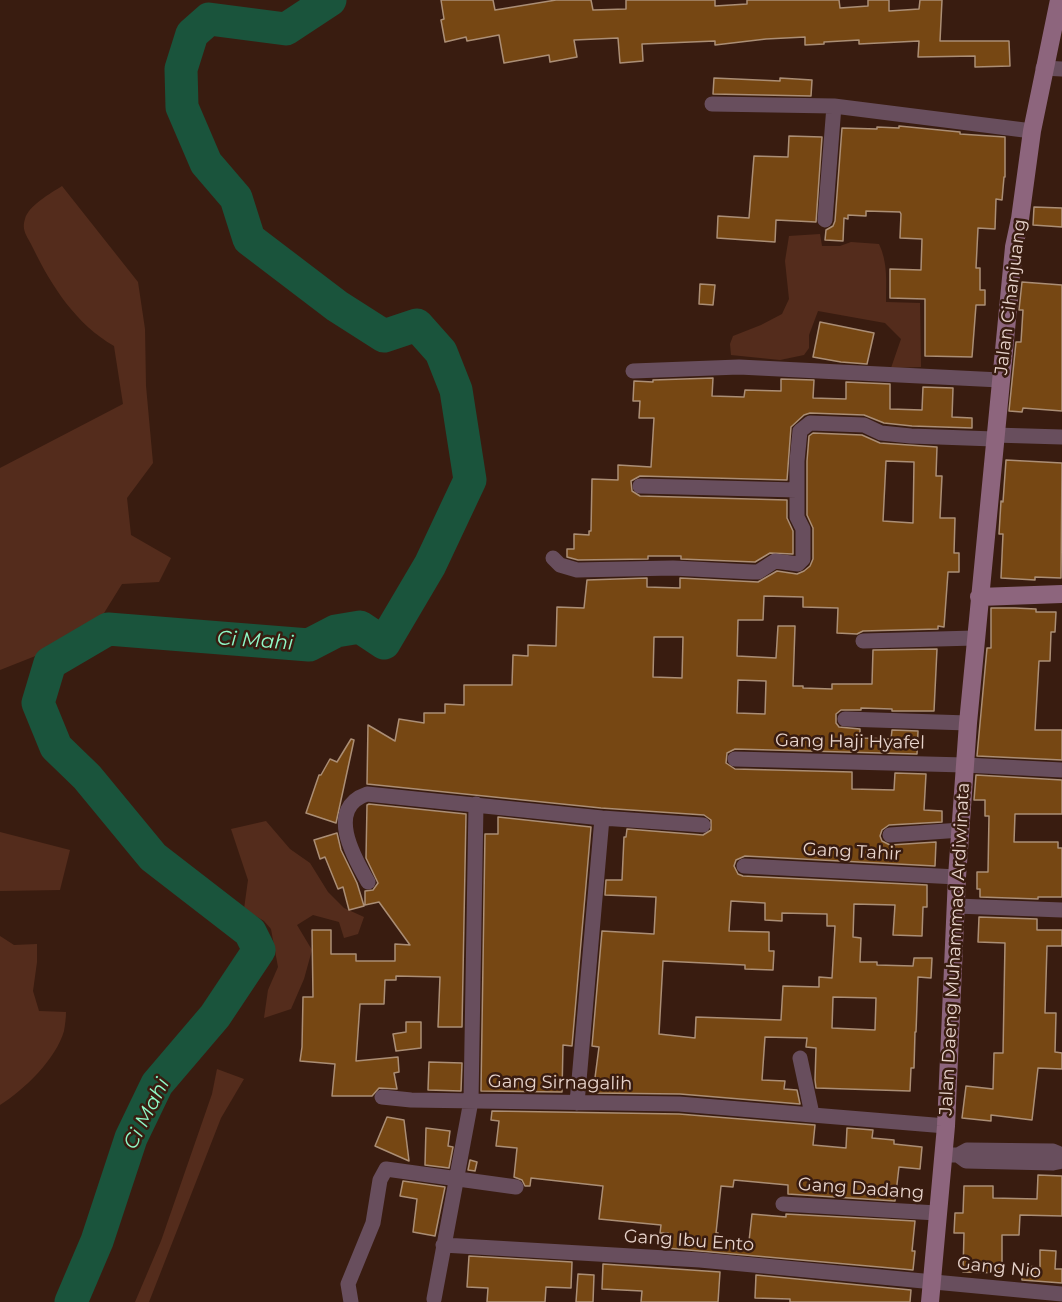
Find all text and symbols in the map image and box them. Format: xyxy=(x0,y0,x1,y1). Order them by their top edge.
street label: Jalan Cihanjuang xyxy=(991,218,1031,376)
water label: Ci Mahi xyxy=(216,626,294,656)
street label: Gang Haji Hyafel xyxy=(775,730,925,754)
street label: Jalan Daeng Muhammad Ardiwinata xyxy=(935,782,975,1116)
street label: Gang Tahir xyxy=(802,839,902,865)
street label: Gang Sirnagalih xyxy=(488,1071,632,1095)
water label: Ci Mahi xyxy=(119,1074,175,1154)
street label: Gang Dadang xyxy=(797,1174,925,1204)
street label: Gang Ibu Ento xyxy=(623,1226,755,1256)
street label: Gang Nio xyxy=(956,1253,1042,1283)

